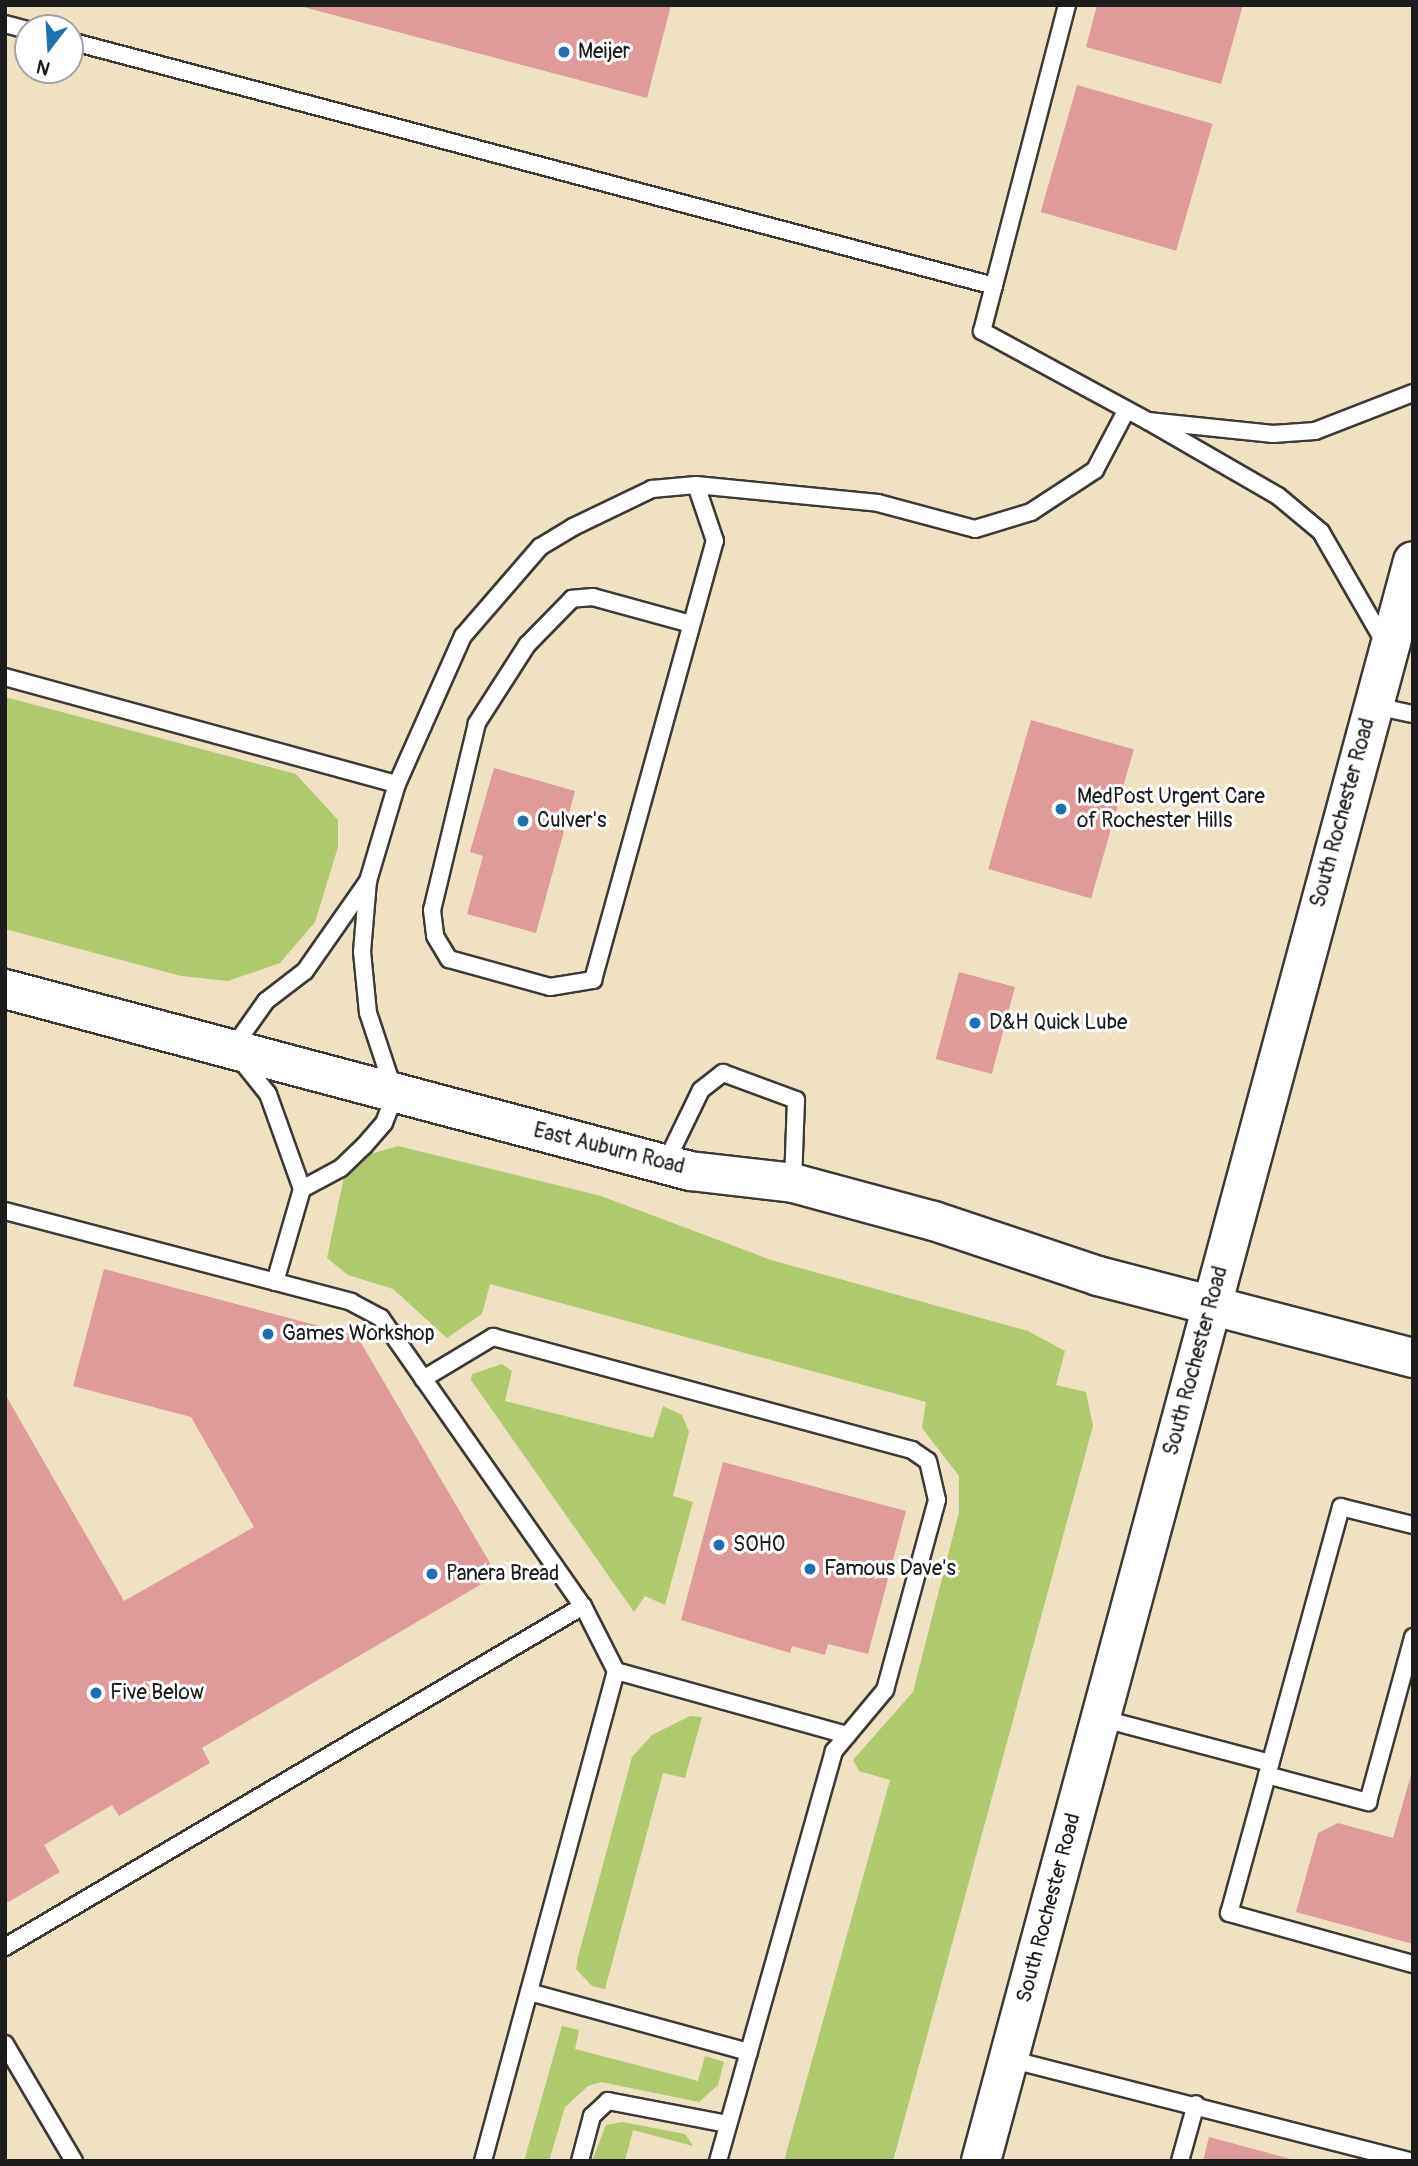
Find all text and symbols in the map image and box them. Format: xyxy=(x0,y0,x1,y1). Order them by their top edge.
north arrow xyxy=(14,14,84,84)
place label: Meijer xyxy=(578,39,630,65)
marker: Meijer xyxy=(556,44,572,60)
text: N xyxy=(34,54,53,81)
street label: South Rochester Road xyxy=(1306,716,1380,910)
place label: MedPost Urgent Care of Rochester Hills xyxy=(1077,784,1265,834)
marker: MedPost Urgent Care of Rochester Hills xyxy=(1051,799,1071,819)
place label: Culver's xyxy=(537,808,606,834)
marker: Culver's xyxy=(515,813,531,829)
place label: D&H Quick Lube xyxy=(989,1010,1127,1036)
marker: D&H Quick Lube xyxy=(967,1015,983,1031)
street label: East Auburn Road xyxy=(531,1118,687,1180)
street label: South Rochester Road xyxy=(1159,1264,1233,1458)
place label: Games Workshop xyxy=(282,1321,435,1347)
marker: Games Workshop xyxy=(260,1326,276,1342)
place label: SOHO xyxy=(733,1532,785,1558)
marker: SOHO xyxy=(711,1537,727,1553)
place label: Famous Dave's xyxy=(824,1556,956,1582)
place label: Panera Bread xyxy=(446,1561,559,1587)
marker: Famous Dave's xyxy=(802,1561,818,1577)
marker: Panera Bread xyxy=(424,1566,440,1582)
place label: Five Below xyxy=(110,1680,204,1706)
marker: Five Below xyxy=(88,1685,104,1701)
street label: South Rochester Road xyxy=(1012,1811,1086,2005)

